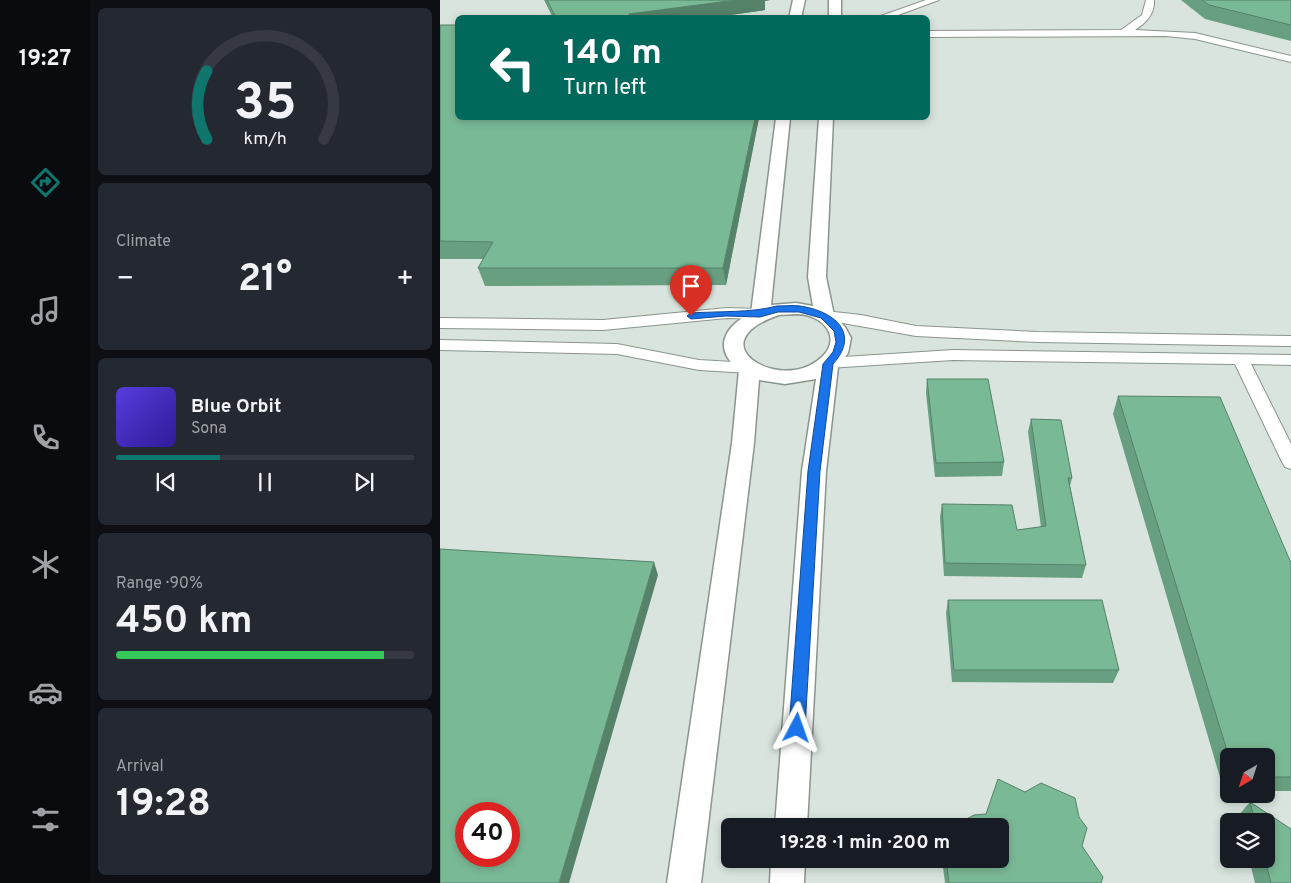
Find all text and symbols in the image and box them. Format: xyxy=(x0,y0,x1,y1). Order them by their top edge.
text: 140 m xyxy=(563,32,662,76)
icon: left xyxy=(480,35,545,100)
text: 19:27 xyxy=(19,46,71,73)
text: 35 xyxy=(234,72,296,138)
text: Turn left xyxy=(563,75,646,102)
text: km/h xyxy=(243,128,287,151)
icon: directions xyxy=(28,165,63,200)
text: Climate xyxy=(116,232,171,252)
text: 21° xyxy=(238,256,292,305)
text: − xyxy=(116,262,134,298)
text: + xyxy=(396,262,414,298)
pin xyxy=(670,265,712,316)
icon: arrive xyxy=(677,272,705,300)
icon: music xyxy=(28,293,63,328)
text: Blue Orbit xyxy=(191,395,281,419)
text: Sona xyxy=(191,419,227,439)
icon: phone xyxy=(28,420,63,455)
icon: previous xyxy=(152,468,180,496)
icon: pause xyxy=(251,468,279,496)
icon: next xyxy=(350,468,378,496)
icon: climate xyxy=(28,547,63,582)
text: Range · 90% xyxy=(116,574,203,594)
text: 450 km xyxy=(116,598,253,647)
icon: car xyxy=(28,675,63,710)
position arrow xyxy=(770,701,822,753)
north arrow xyxy=(1220,748,1275,802)
map controls xyxy=(1220,748,1275,868)
text: Arrival xyxy=(116,757,164,777)
text: 19:28 xyxy=(116,781,211,830)
icon: filters xyxy=(28,802,63,837)
speed limit sign: 40 xyxy=(455,802,520,867)
button: layers xyxy=(1220,813,1275,868)
text: 19:28 · 1 min · 200 m xyxy=(780,831,950,855)

